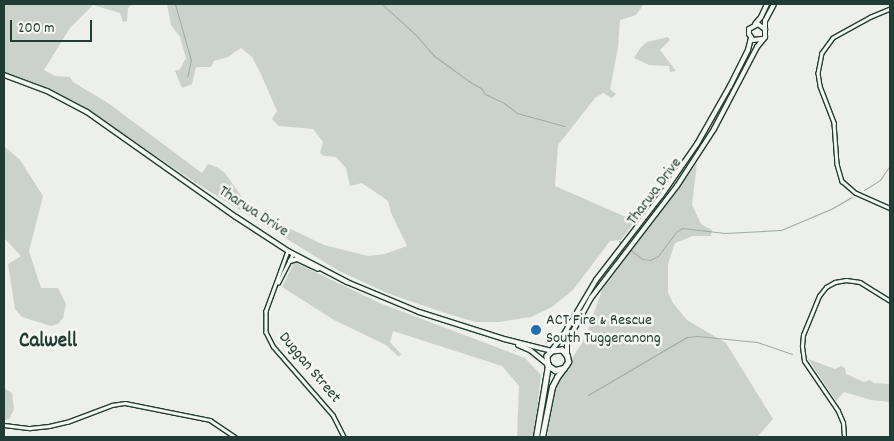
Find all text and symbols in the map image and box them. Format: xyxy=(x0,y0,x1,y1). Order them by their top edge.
scale bar xyxy=(12,10,95,42)
text: 200 m xyxy=(18,18,55,40)
street label: Tharwa Drive xyxy=(623,154,687,230)
street label: Tharwa Drive xyxy=(214,182,292,242)
place label: ACT Fire & Rescue South Tuggeranong xyxy=(546,311,661,349)
marker: ACT Fire & Rescue South Tuggeranong xyxy=(530,324,542,336)
district label: Calwell xyxy=(19,329,77,355)
street label: Duggan Street xyxy=(274,329,344,407)

